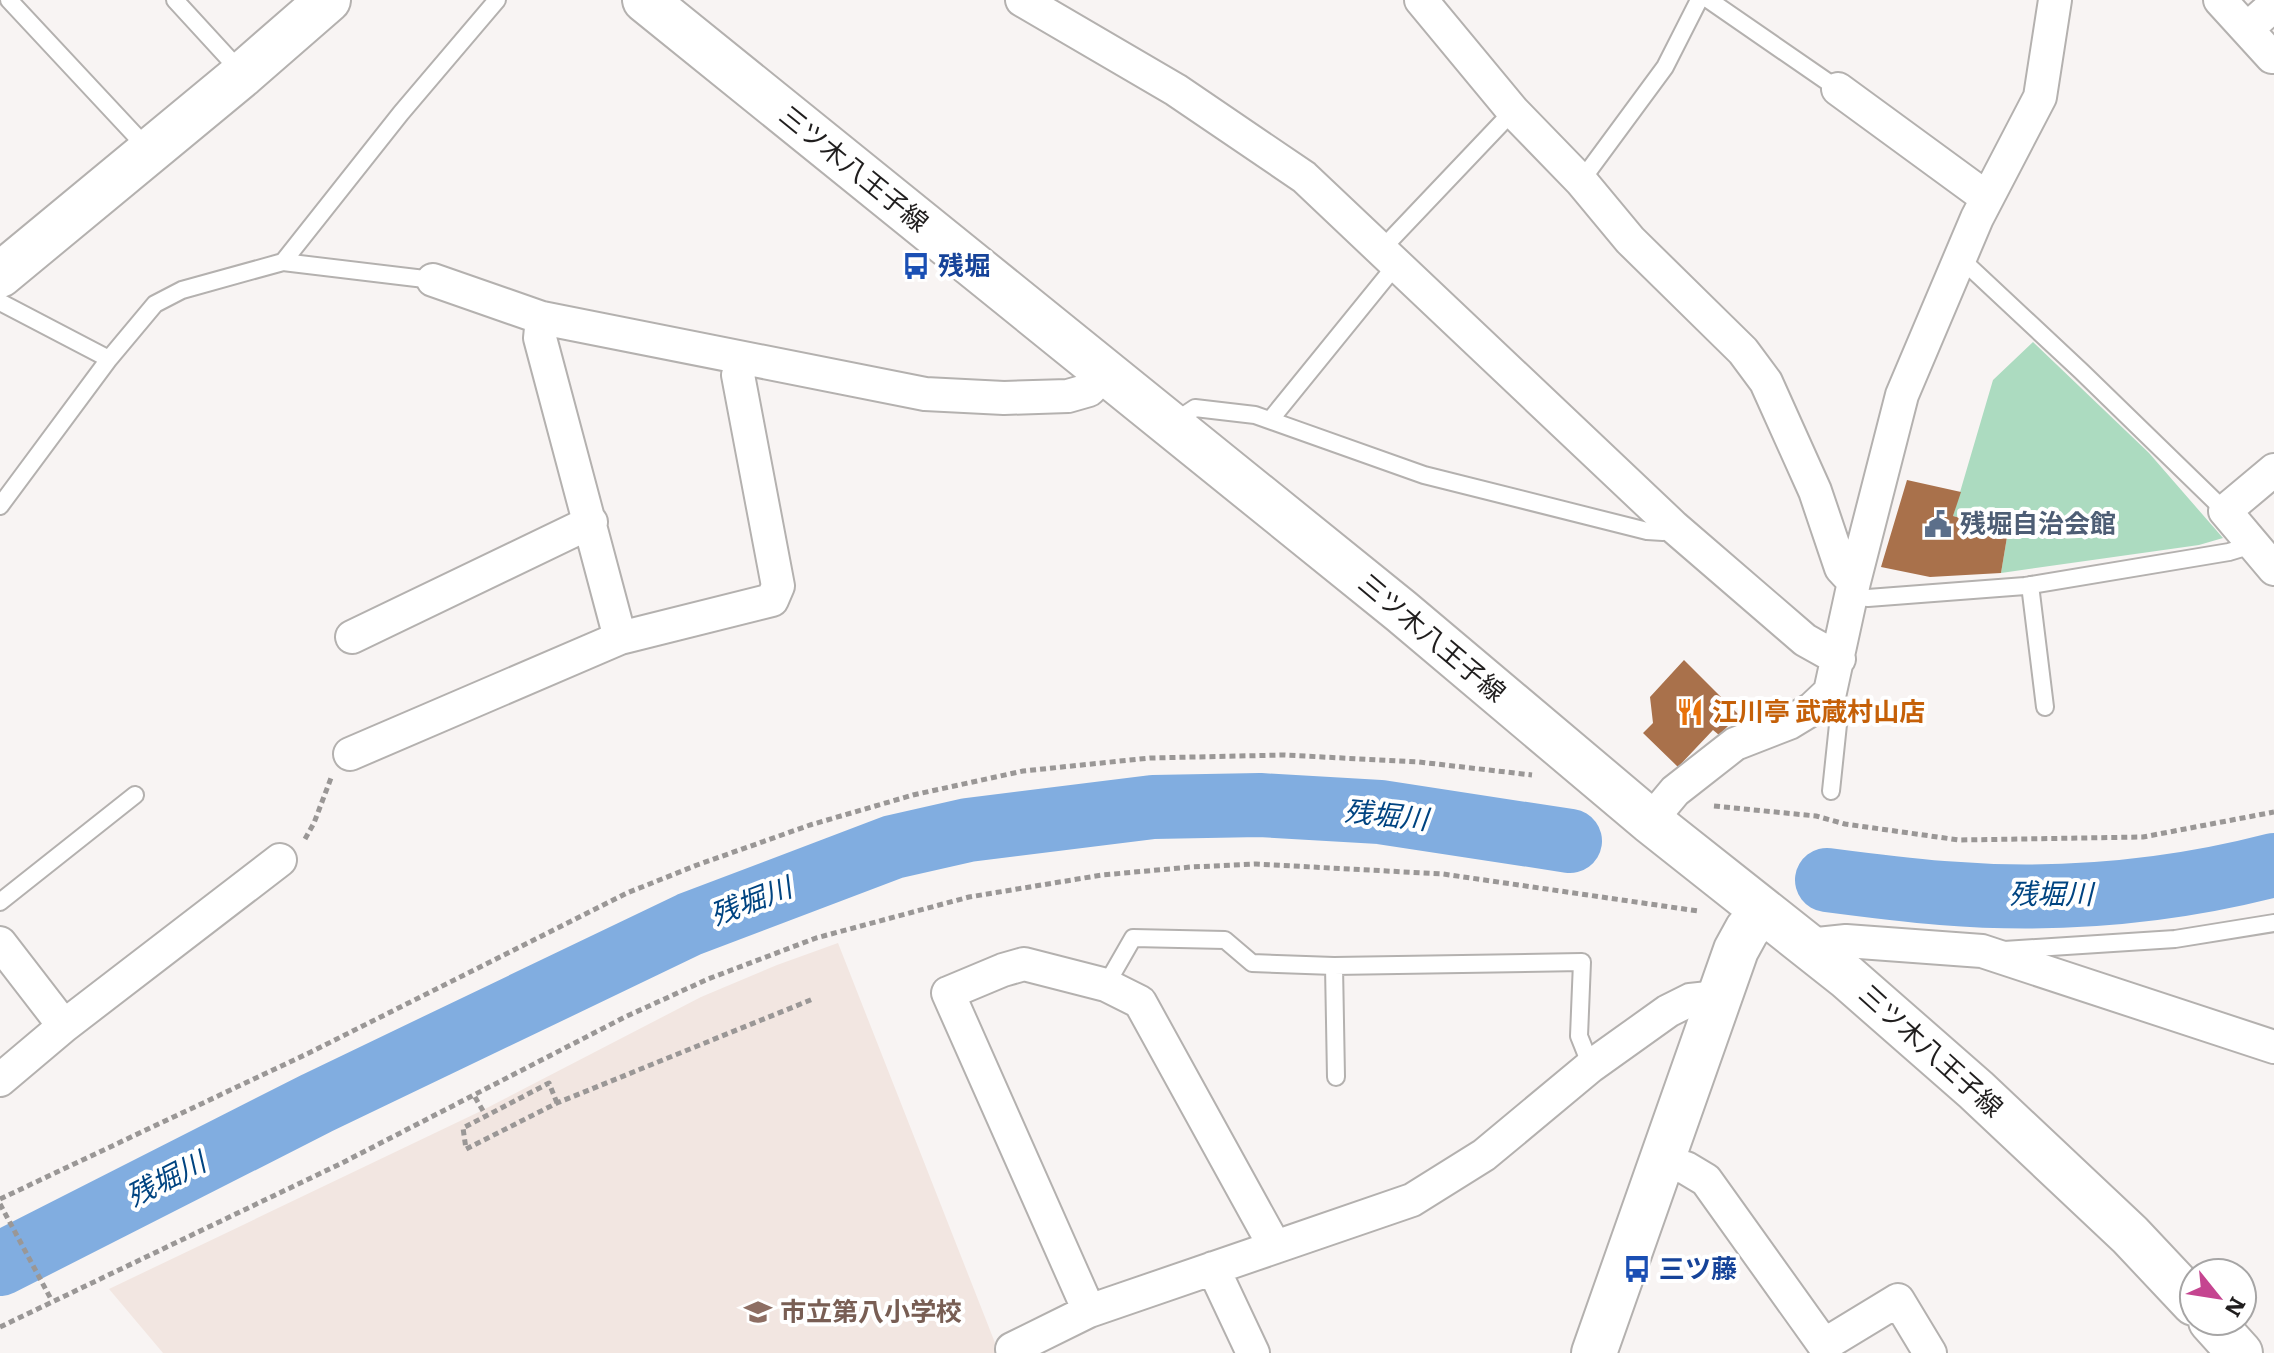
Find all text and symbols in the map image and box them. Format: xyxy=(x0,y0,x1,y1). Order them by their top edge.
street label: 三ツ木八王子線 xyxy=(773,95,939,239)
place label: 残堀 xyxy=(938,244,990,283)
bus stop icon: 残堀 xyxy=(901,251,931,281)
place label: 残堀自治会館 xyxy=(1960,502,2116,541)
public building icon: 残堀自治会館 xyxy=(1923,509,1953,539)
street label: 三ツ木八王子線 xyxy=(1351,563,1516,710)
place label: 江川亭 武蔵村山店 xyxy=(1712,690,1925,729)
restaurant icon: 江川亭 武蔵村山店 xyxy=(1675,697,1705,727)
water label: 残堀川 xyxy=(1342,788,1433,839)
water label: 残堀川 xyxy=(704,863,800,934)
water label: 残堀川 xyxy=(2009,871,2096,913)
street label: 三ツ木八王子線 xyxy=(1852,974,2013,1125)
water label: 残堀川 xyxy=(118,1138,215,1215)
place label: 三ツ藤 xyxy=(1659,1247,1737,1286)
bus stop icon: 三ツ藤 xyxy=(1622,1254,1652,1284)
north arrow xyxy=(2178,1257,2258,1337)
place label: 市立第八小学校 xyxy=(780,1290,962,1329)
text: N xyxy=(2218,1292,2256,1324)
school or university icon: 市立第八小学校 xyxy=(743,1297,773,1327)

